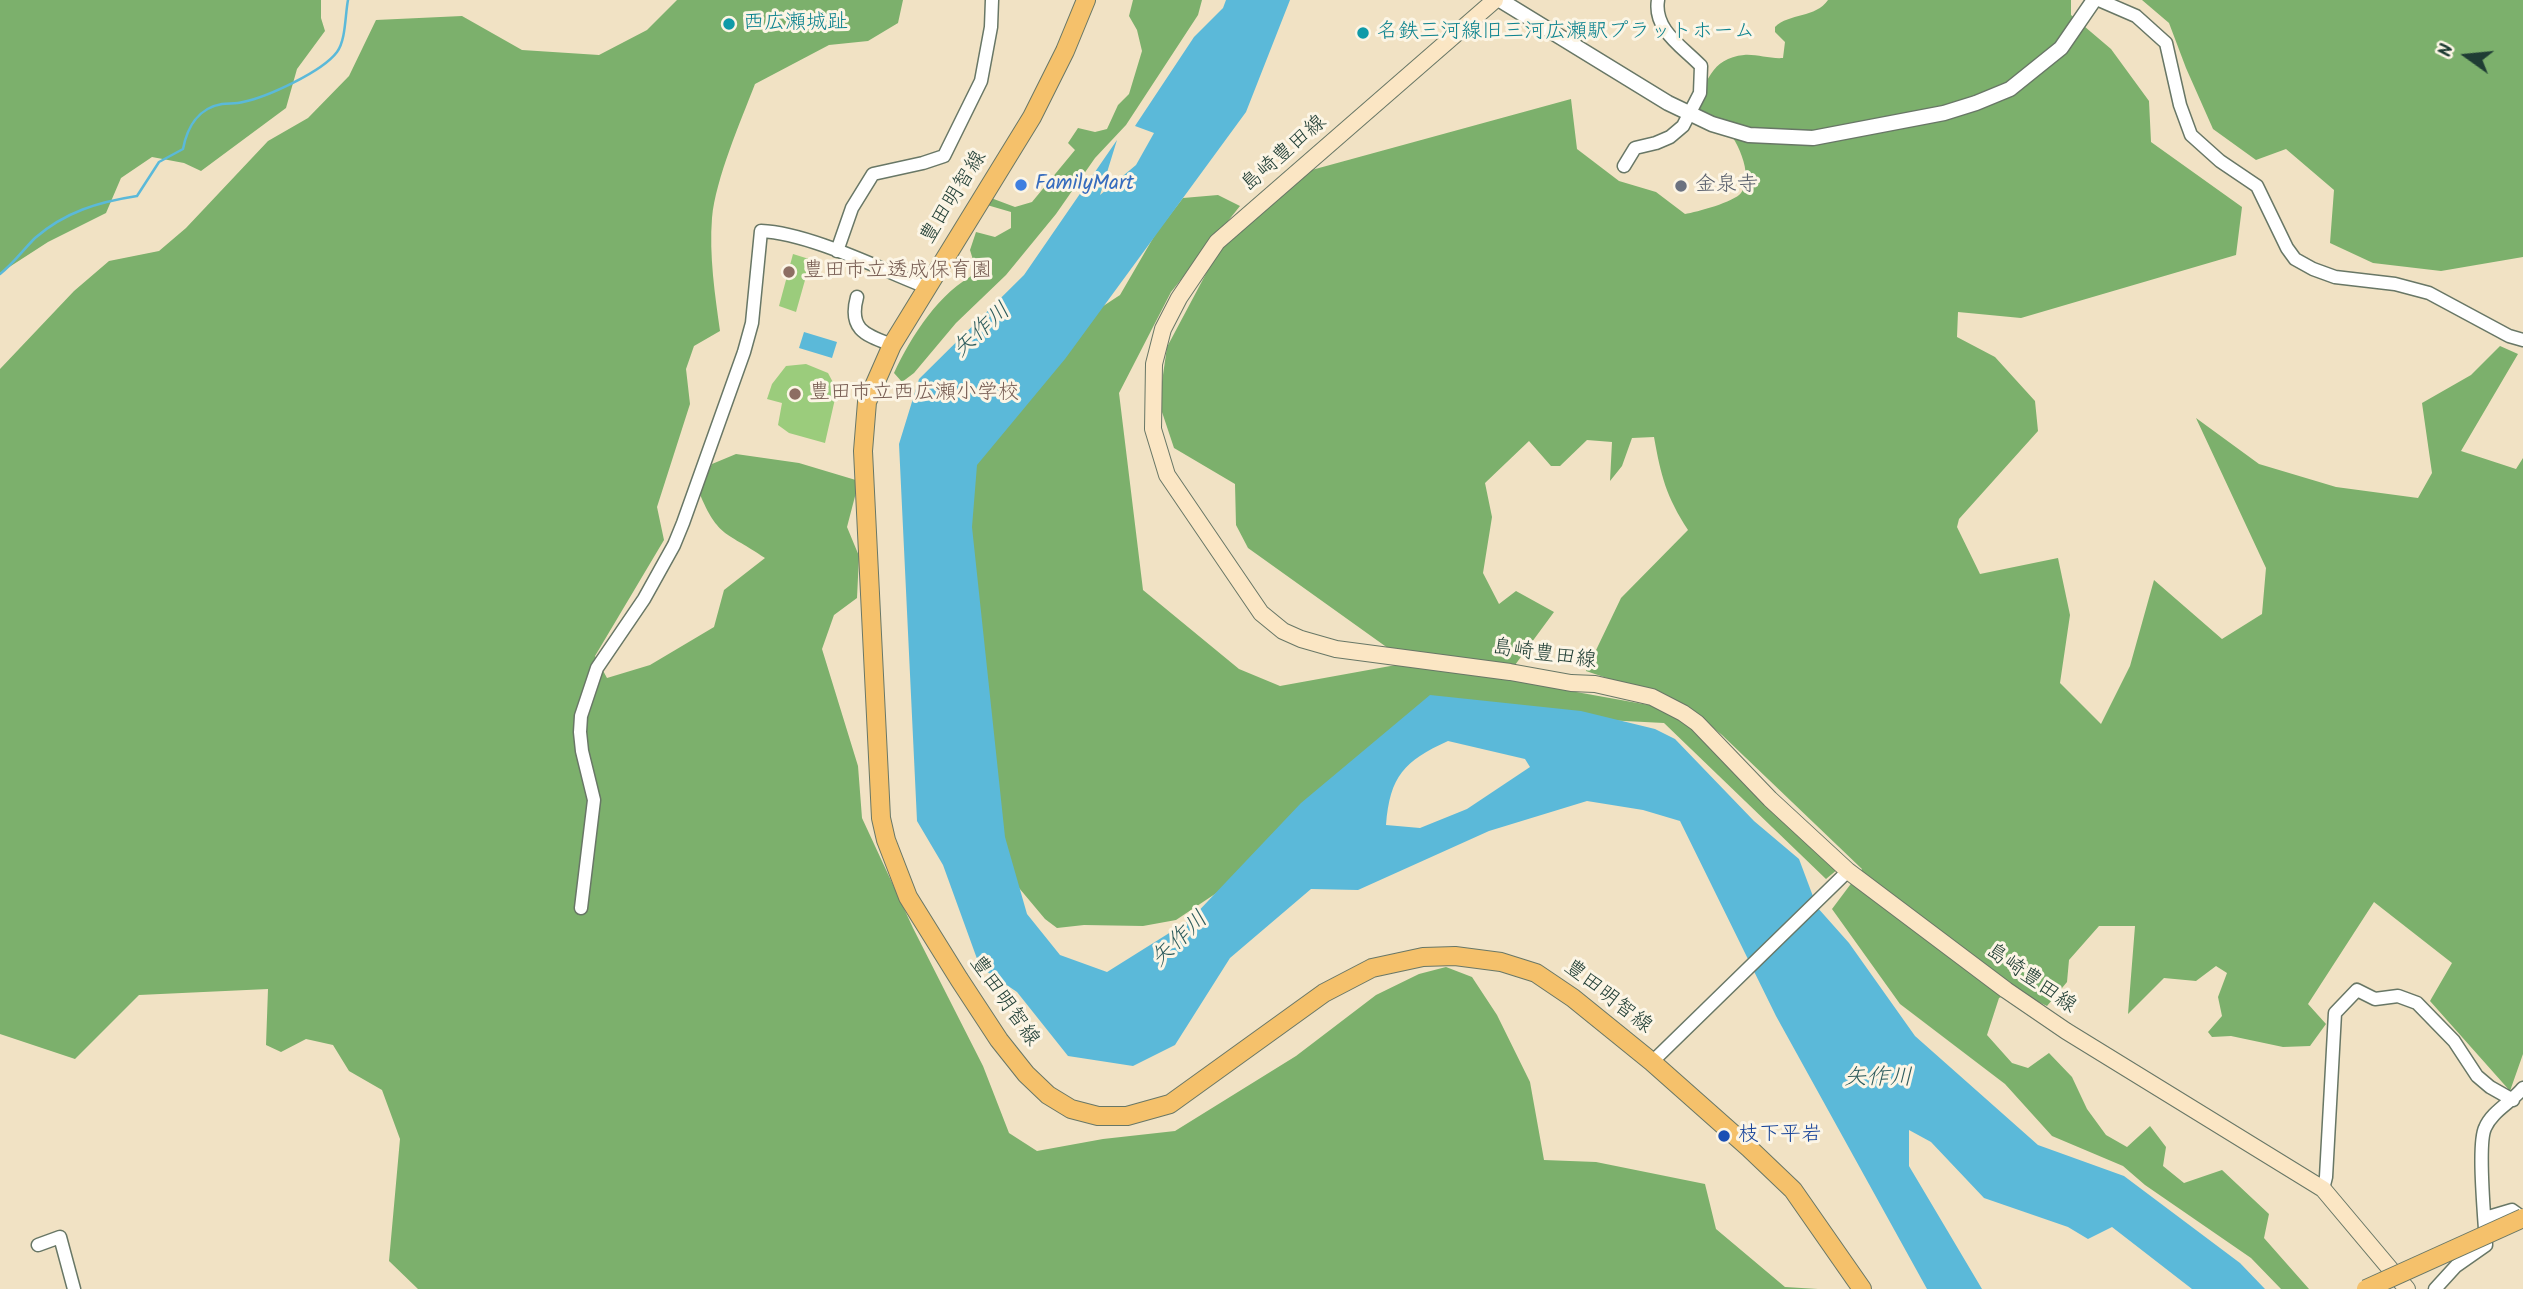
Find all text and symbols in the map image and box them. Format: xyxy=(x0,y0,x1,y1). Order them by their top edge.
place label: 西広瀬城趾 xyxy=(743,11,848,37)
marker: 西広瀬城趾 xyxy=(721,16,737,32)
place label: 名鉄三河線旧三河広瀬駅プラットホーム xyxy=(1377,20,1755,46)
north arrow xyxy=(2432,21,2502,91)
marker: 名鉄三河線旧三河広瀬駅プラットホーム xyxy=(1355,25,1371,41)
text: N xyxy=(2431,41,2463,60)
street label: 島崎豊田線 xyxy=(1237,111,1333,199)
street label: 豊田明智線 xyxy=(916,147,994,249)
place label: FamilyMart xyxy=(1035,172,1134,198)
place label: 金泉寺 xyxy=(1695,173,1758,199)
marker: FamilyMart xyxy=(1013,177,1029,193)
marker: 金泉寺 xyxy=(1673,178,1689,194)
place label: 豊田市立透成保育園 xyxy=(803,259,992,285)
marker: 豊田市立透成保育園 xyxy=(781,264,797,280)
water label: 矢作川 xyxy=(948,299,1018,365)
place label: 豊田市立西広瀬小学校 xyxy=(809,381,1019,407)
marker: 豊田市立西広瀬小学校 xyxy=(787,386,803,402)
street label: 島崎豊田線 xyxy=(1490,636,1598,676)
water label: 矢作川 xyxy=(1147,907,1215,975)
street label: 島崎豊田線 xyxy=(1980,940,2080,1020)
street label: 豊田明智線 xyxy=(963,952,1043,1052)
street label: 豊田明智線 xyxy=(1558,956,1656,1040)
water label: 矢作川 xyxy=(1844,1066,1912,1094)
place label: 枝下平岩 xyxy=(1738,1123,1822,1149)
marker: 枝下平岩 xyxy=(1716,1128,1732,1144)

